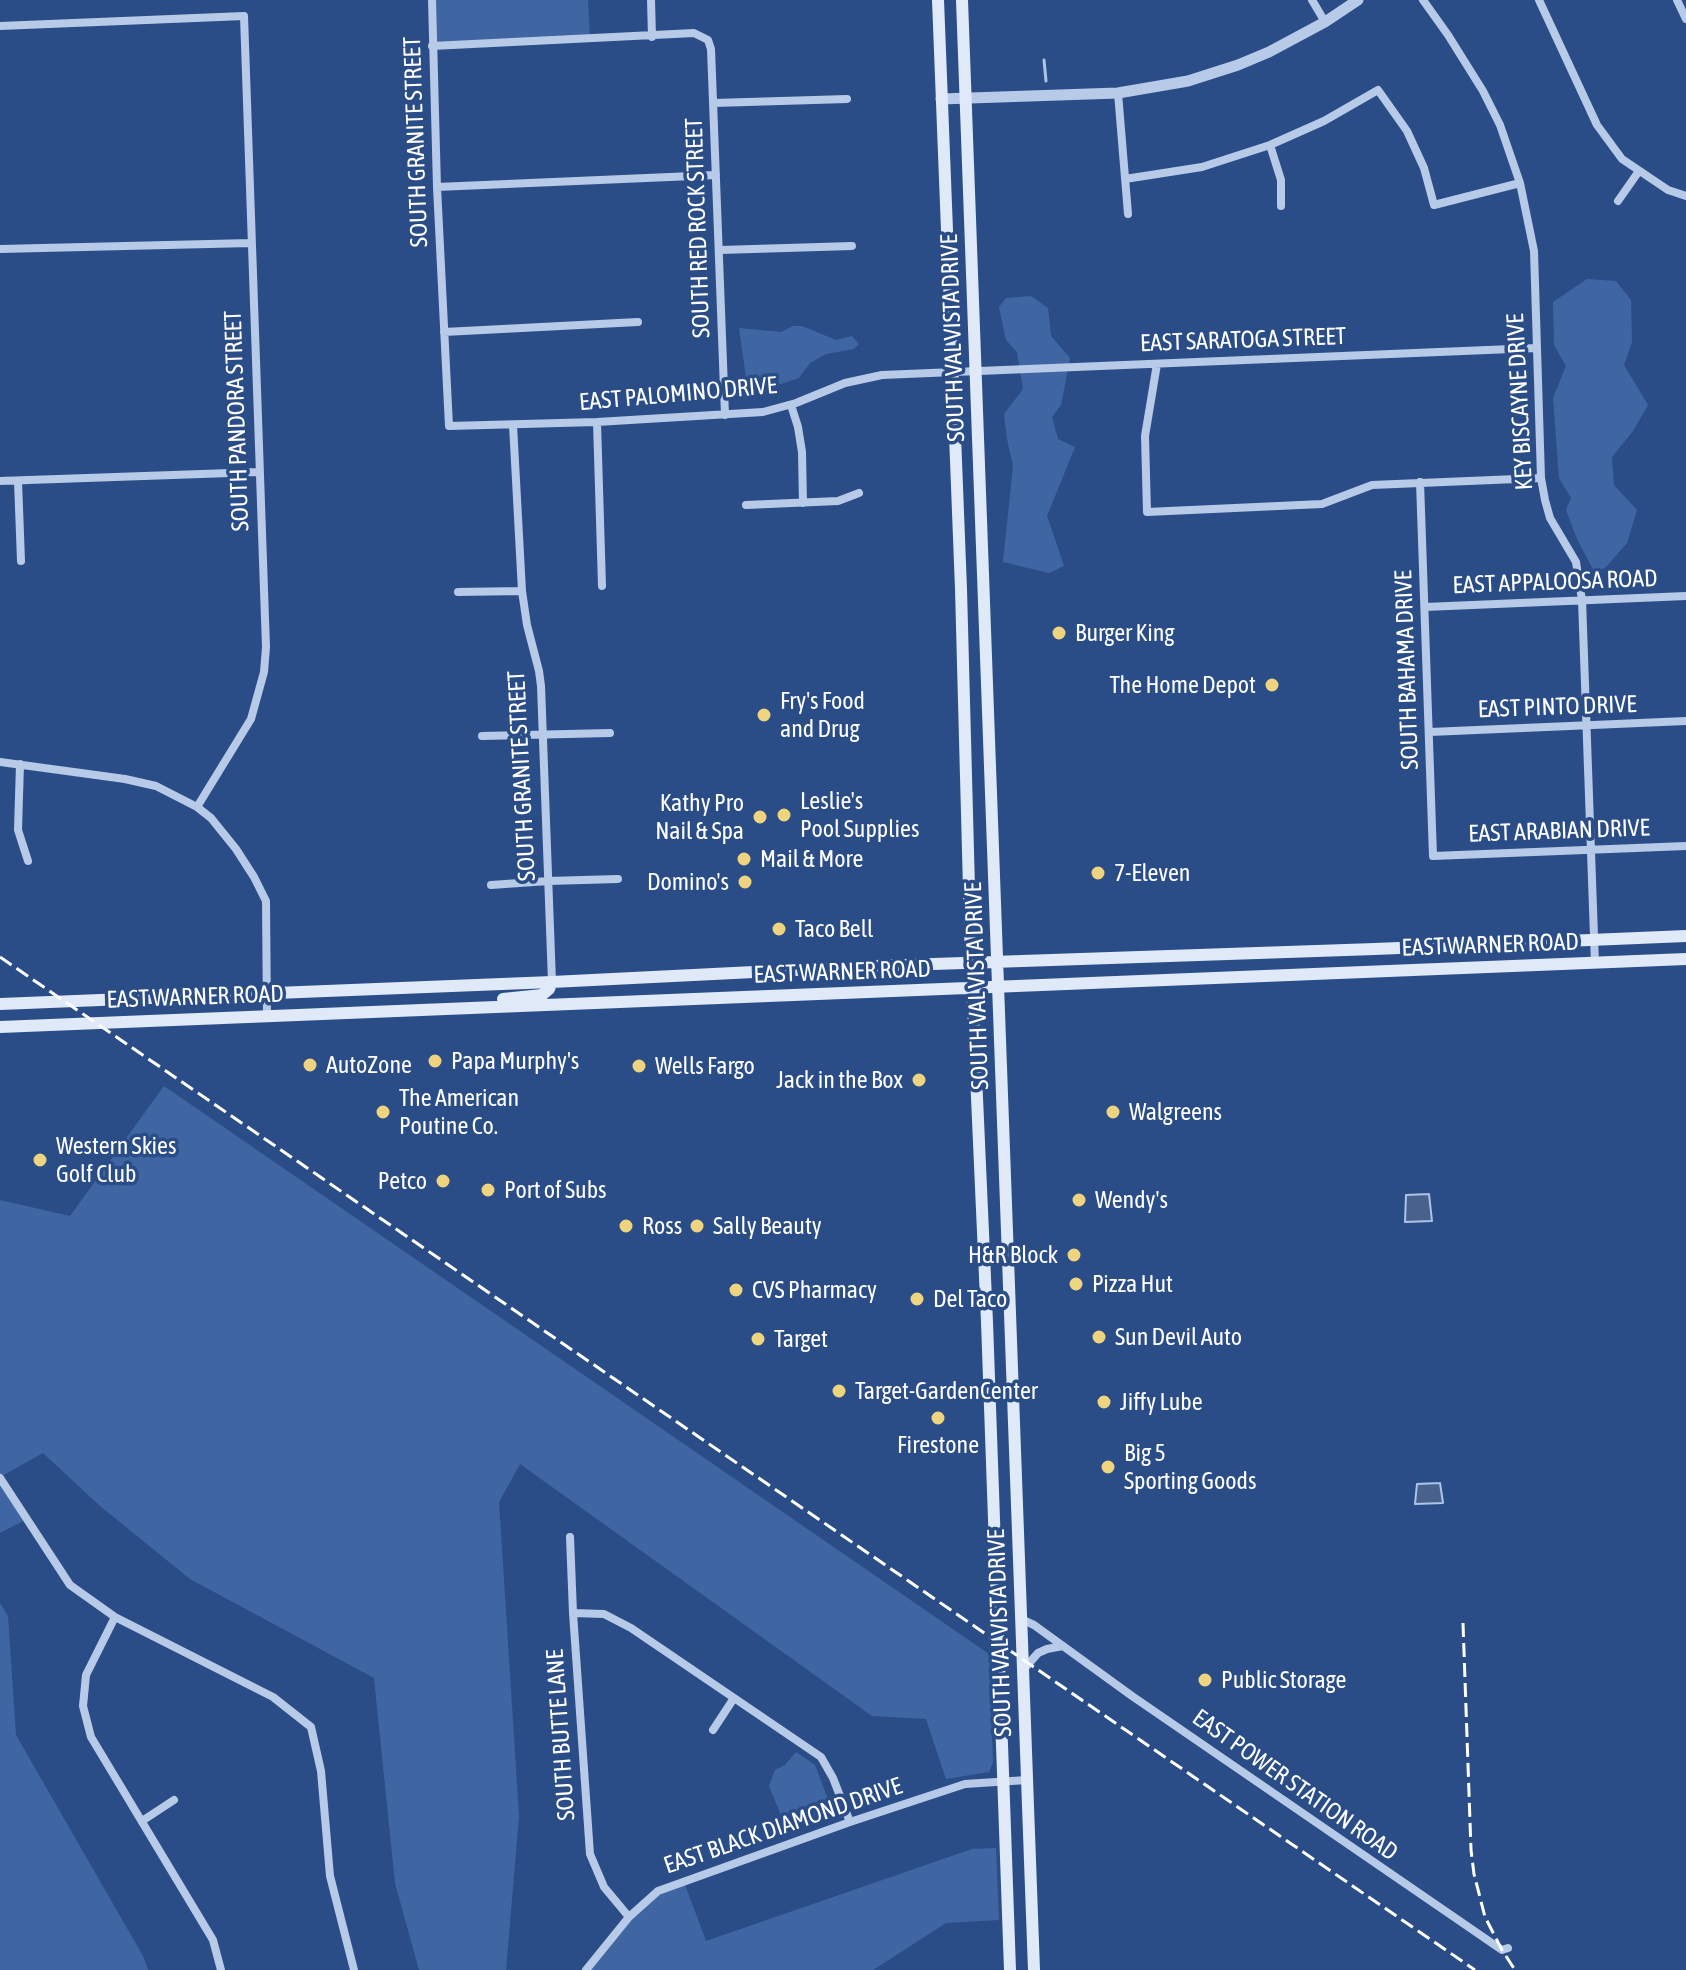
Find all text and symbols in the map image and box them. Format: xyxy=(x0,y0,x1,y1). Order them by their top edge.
street label: SOUTH GRANITE STREET xyxy=(398,36,434,248)
street label: SOUTH RED ROCK STREET xyxy=(680,117,716,339)
street label: SOUTH VAL VISTA DRIVE xyxy=(935,234,971,442)
street label: SOUTH PANDORA STREET xyxy=(219,310,255,532)
street label: KEY BISCAYNE DRIVE xyxy=(1501,313,1539,491)
street label: EAST SARATOGA STREET xyxy=(1140,322,1346,358)
street label: EAST PALOMINO DRIVE xyxy=(578,371,778,417)
street label: EAST APPALOOSA ROAD xyxy=(1452,564,1658,600)
street label: SOUTH BAHAMA DRIVE xyxy=(1389,570,1425,770)
place label: Burger King xyxy=(1075,619,1175,647)
marker: Burger King xyxy=(1050,624,1068,642)
street label: SOUTH GRANITE STREET xyxy=(502,670,542,882)
place label: The Home Depot xyxy=(1110,671,1256,699)
marker: The Home Depot xyxy=(1263,676,1281,694)
place label: Fry's Food and Drug xyxy=(780,687,865,743)
street label: EAST PINTO DRIVE xyxy=(1477,690,1637,724)
marker: Fry's Food and Drug xyxy=(755,706,773,724)
place label: Leslie's Pool Supplies xyxy=(800,787,919,843)
place label: Kathy Pro Nail & Spa xyxy=(655,789,744,845)
marker: Leslie's Pool Supplies xyxy=(775,806,793,824)
marker: Kathy Pro Nail & Spa xyxy=(751,808,769,826)
street label: EAST ARABIAN DRIVE xyxy=(1468,813,1650,849)
place label: Mail & More xyxy=(760,845,864,873)
marker: Mail & More xyxy=(735,850,753,868)
place label: 7-Eleven xyxy=(1114,859,1190,887)
marker: 7-Eleven xyxy=(1089,864,1107,882)
place label: Domino's xyxy=(647,868,729,896)
marker: Domino's xyxy=(736,873,754,891)
street label: SOUTH VAL VISTA DRIVE xyxy=(959,882,995,1090)
place label: Taco Bell xyxy=(795,915,873,943)
marker: Taco Bell xyxy=(770,920,788,938)
street label: EAST WARNER ROAD xyxy=(1401,928,1579,962)
street label: EAST WARNER ROAD xyxy=(753,955,931,989)
street label: EAST WARNER ROAD xyxy=(106,980,284,1014)
place label: Papa Murphy's xyxy=(451,1047,579,1075)
place label: AutoZone xyxy=(326,1051,412,1079)
marker: Papa Murphy's xyxy=(426,1052,444,1070)
place label: Wells Fargo xyxy=(655,1052,755,1080)
marker: AutoZone xyxy=(301,1056,319,1074)
marker: Wells Fargo xyxy=(630,1057,648,1075)
place label: Jack in the Box xyxy=(776,1066,903,1094)
marker: Jack in the Box xyxy=(910,1071,928,1089)
place label: The American Poutine Co. xyxy=(399,1084,519,1140)
place label: Walgreens xyxy=(1129,1098,1222,1126)
marker: The American Poutine Co. xyxy=(374,1103,392,1121)
marker: Walgreens xyxy=(1104,1103,1122,1121)
place label: Western Skies Golf Club xyxy=(56,1132,176,1188)
marker: Western Skies Golf Club xyxy=(31,1151,49,1169)
place label: Petco xyxy=(378,1167,427,1195)
marker: Petco xyxy=(434,1172,452,1190)
place label: Port of Subs xyxy=(504,1176,607,1204)
marker: Port of Subs xyxy=(479,1181,497,1199)
place label: Wendy's xyxy=(1095,1186,1168,1214)
marker: Wendy's xyxy=(1070,1191,1088,1209)
place label: Ross xyxy=(642,1212,682,1240)
place label: Sally Beauty xyxy=(713,1212,822,1240)
marker: Ross xyxy=(617,1217,635,1235)
marker: Sally Beauty xyxy=(688,1217,706,1235)
place label: H&R Block xyxy=(968,1241,1058,1269)
marker: H&R Block xyxy=(1065,1246,1083,1264)
place label: Pizza Hut xyxy=(1092,1270,1173,1298)
marker: Pizza Hut xyxy=(1067,1275,1085,1293)
place label: CVS Pharmacy xyxy=(752,1276,877,1304)
marker: CVS Pharmacy xyxy=(727,1281,745,1299)
place label: Del Taco xyxy=(933,1285,1007,1313)
marker: Del Taco xyxy=(908,1290,926,1308)
place label: Sun Devil Auto xyxy=(1115,1323,1242,1351)
place label: Target xyxy=(774,1325,828,1353)
marker: Sun Devil Auto xyxy=(1090,1328,1108,1346)
marker: Target xyxy=(749,1330,767,1348)
place label: Target-GardenCenter xyxy=(855,1377,1038,1405)
marker: Target-GardenCenter xyxy=(830,1382,848,1400)
place label: Jiffy Lube xyxy=(1120,1388,1203,1416)
marker: Jiffy Lube xyxy=(1095,1393,1113,1411)
marker: Firestone xyxy=(929,1409,947,1427)
place label: Firestone xyxy=(897,1431,979,1459)
place label: Big 5 Sporting Goods xyxy=(1124,1439,1256,1495)
marker: Big 5 Sporting Goods xyxy=(1099,1458,1117,1476)
street label: SOUTH VAL VISTA DRIVE xyxy=(982,1529,1018,1737)
street label: SOUTH BUTTE LANE xyxy=(541,1648,581,1822)
place label: Public Storage xyxy=(1221,1666,1346,1694)
marker: Public Storage xyxy=(1196,1671,1214,1689)
street label: EAST POWER STATION ROAD xyxy=(1187,1703,1403,1867)
street label: EAST BLACK DIAMOND DRIVE xyxy=(660,1772,906,1880)

